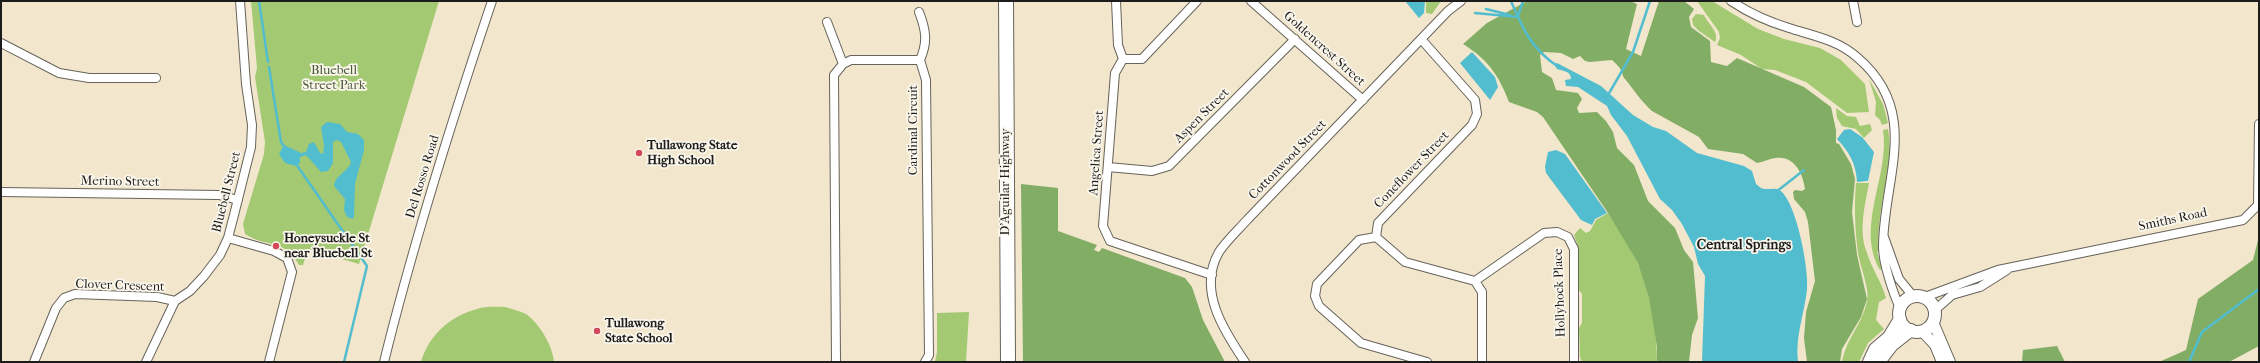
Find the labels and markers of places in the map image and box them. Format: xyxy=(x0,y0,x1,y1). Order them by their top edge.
place label: Tullawong State High School xyxy=(647,138,737,169)
marker: Tullawong State High School xyxy=(634,148,644,158)
place label: Honeysuckle St near Bluebell St xyxy=(284,231,372,262)
marker: Honeysuckle St near Bluebell St xyxy=(271,241,281,251)
place label: Tullawong State School xyxy=(605,316,673,347)
marker: Tullawong State School xyxy=(592,326,602,336)

